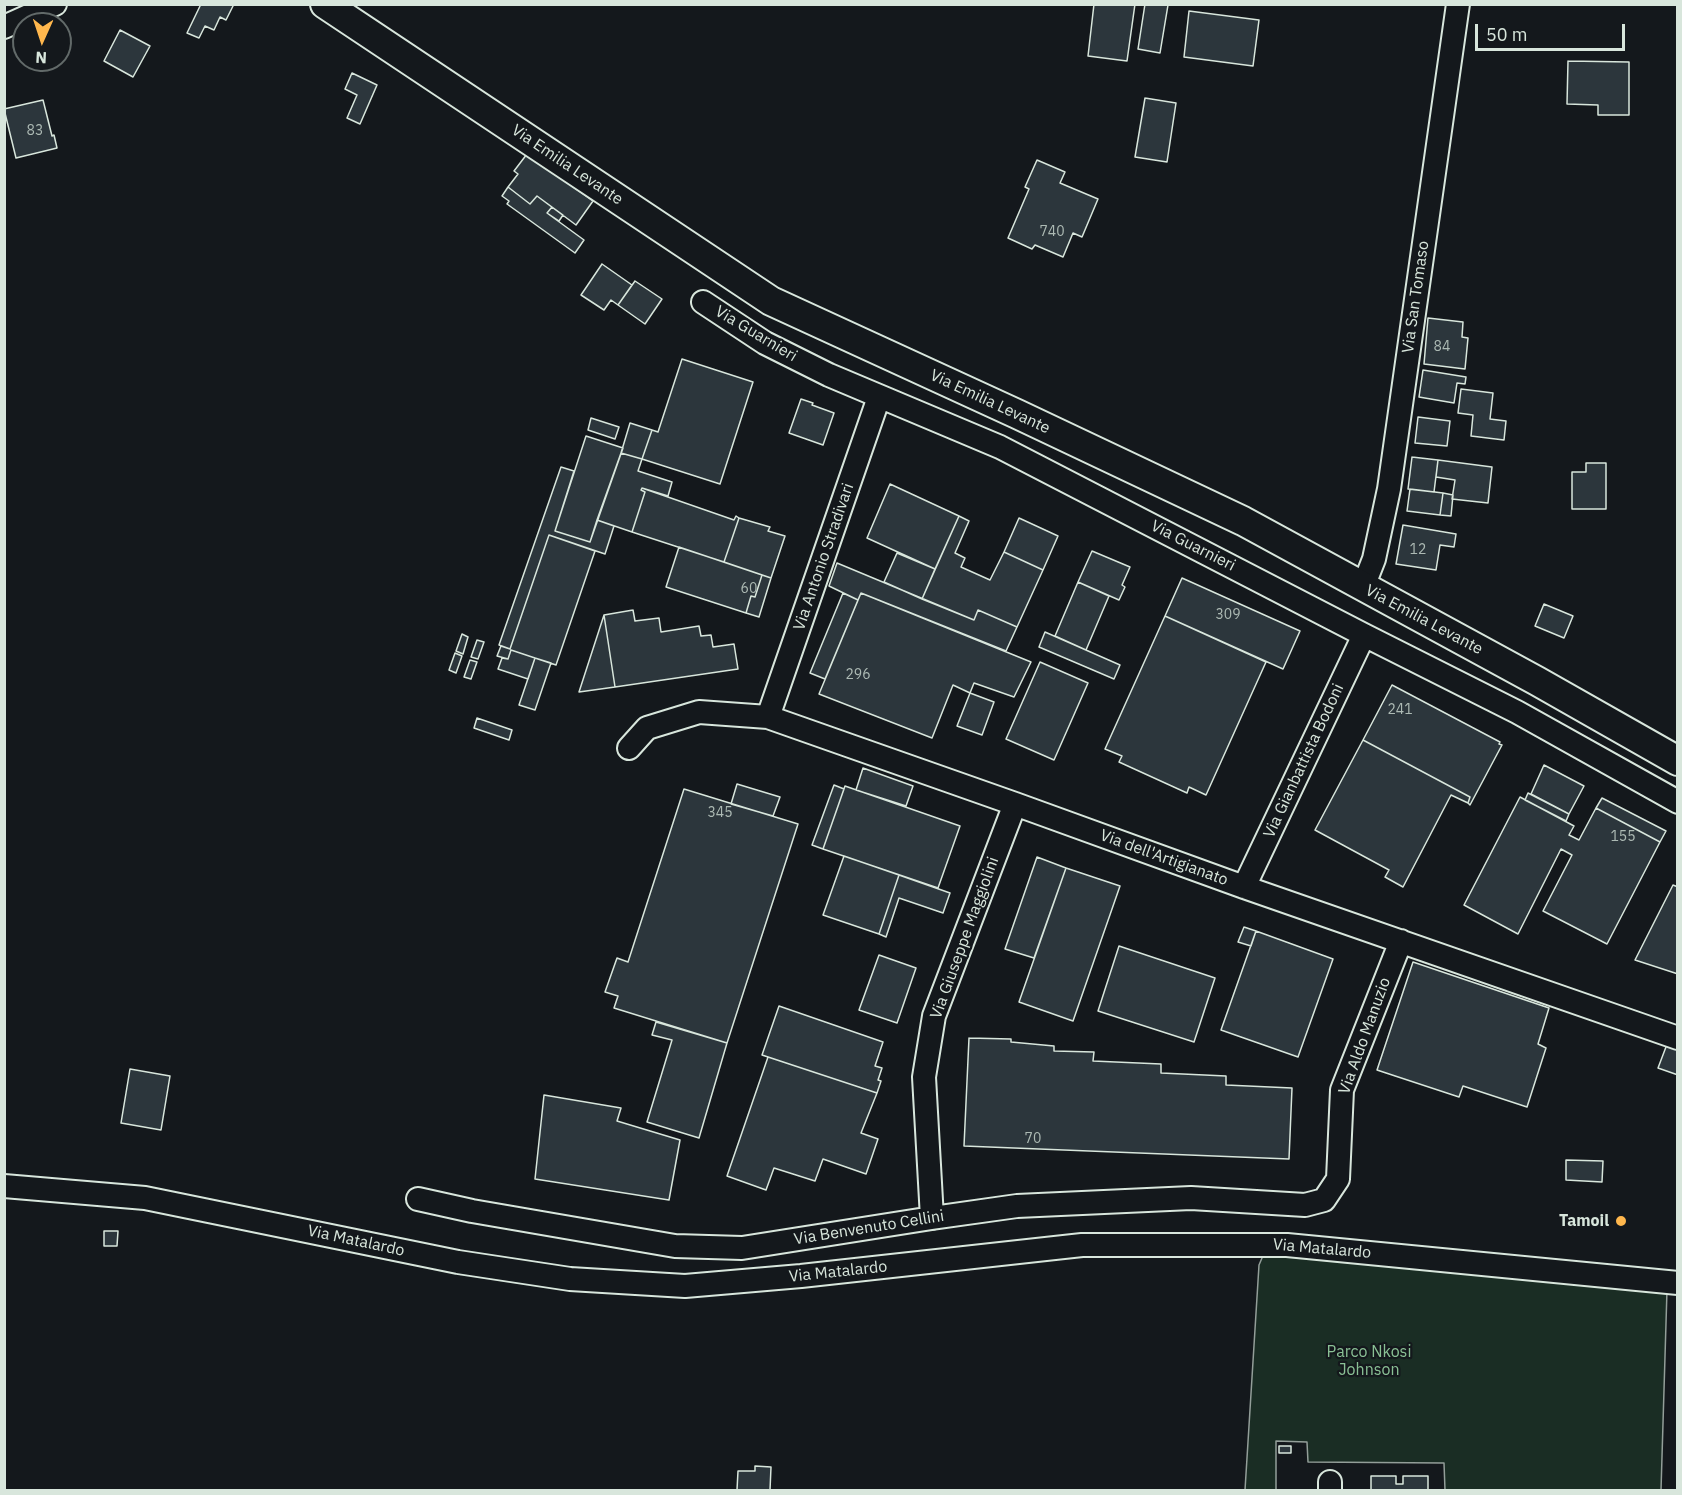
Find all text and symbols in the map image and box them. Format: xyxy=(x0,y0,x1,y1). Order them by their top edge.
north arrow xyxy=(12,12,72,72)
scale bar xyxy=(1478,12,1628,50)
text: 50 m xyxy=(1486,23,1528,46)
text: N xyxy=(35,48,47,68)
street label: Via Emilia Levante xyxy=(508,121,626,209)
house number: 83 xyxy=(27,123,43,139)
house number: 740 xyxy=(1039,224,1065,240)
street label: Via San Tomaso xyxy=(1399,240,1433,354)
street label: Via Guarnieri xyxy=(711,302,801,366)
house number: 84 xyxy=(1434,339,1450,355)
street label: Via Emilia Levante xyxy=(927,366,1053,438)
street label: Via Antonio Stradivari xyxy=(790,481,858,633)
street label: Via Guarnieri xyxy=(1147,516,1239,576)
house number: 12 xyxy=(1410,542,1426,558)
house number: 60 xyxy=(741,581,757,597)
street label: Via Emilia Levante xyxy=(1362,581,1486,659)
house number: 309 xyxy=(1215,607,1241,623)
house number: 296 xyxy=(845,667,871,683)
street label: Via Gianbattista Bodoni xyxy=(1260,681,1348,841)
house number: 241 xyxy=(1387,702,1413,718)
house number: 345 xyxy=(707,805,733,821)
street label: Via dell'Artigianato xyxy=(1097,826,1231,890)
house number: 155 xyxy=(1610,829,1636,845)
street label: Via Giuseppe Maggiolini xyxy=(927,854,1003,1022)
street label: Via Aldo Manuzio xyxy=(1335,975,1395,1097)
house number: 70 xyxy=(1025,1131,1041,1147)
street label: Via Benvenuto Cellini xyxy=(793,1207,945,1249)
place label: Tamoil xyxy=(1559,1211,1609,1231)
marker: Tamoil xyxy=(1614,1214,1628,1228)
street label: Via Matalardo xyxy=(306,1221,406,1261)
street label: Via Matalardo xyxy=(1272,1235,1372,1263)
street label: Via Matalardo xyxy=(788,1257,888,1287)
park label: Parco Nkosi Johnson xyxy=(1327,1342,1411,1380)

